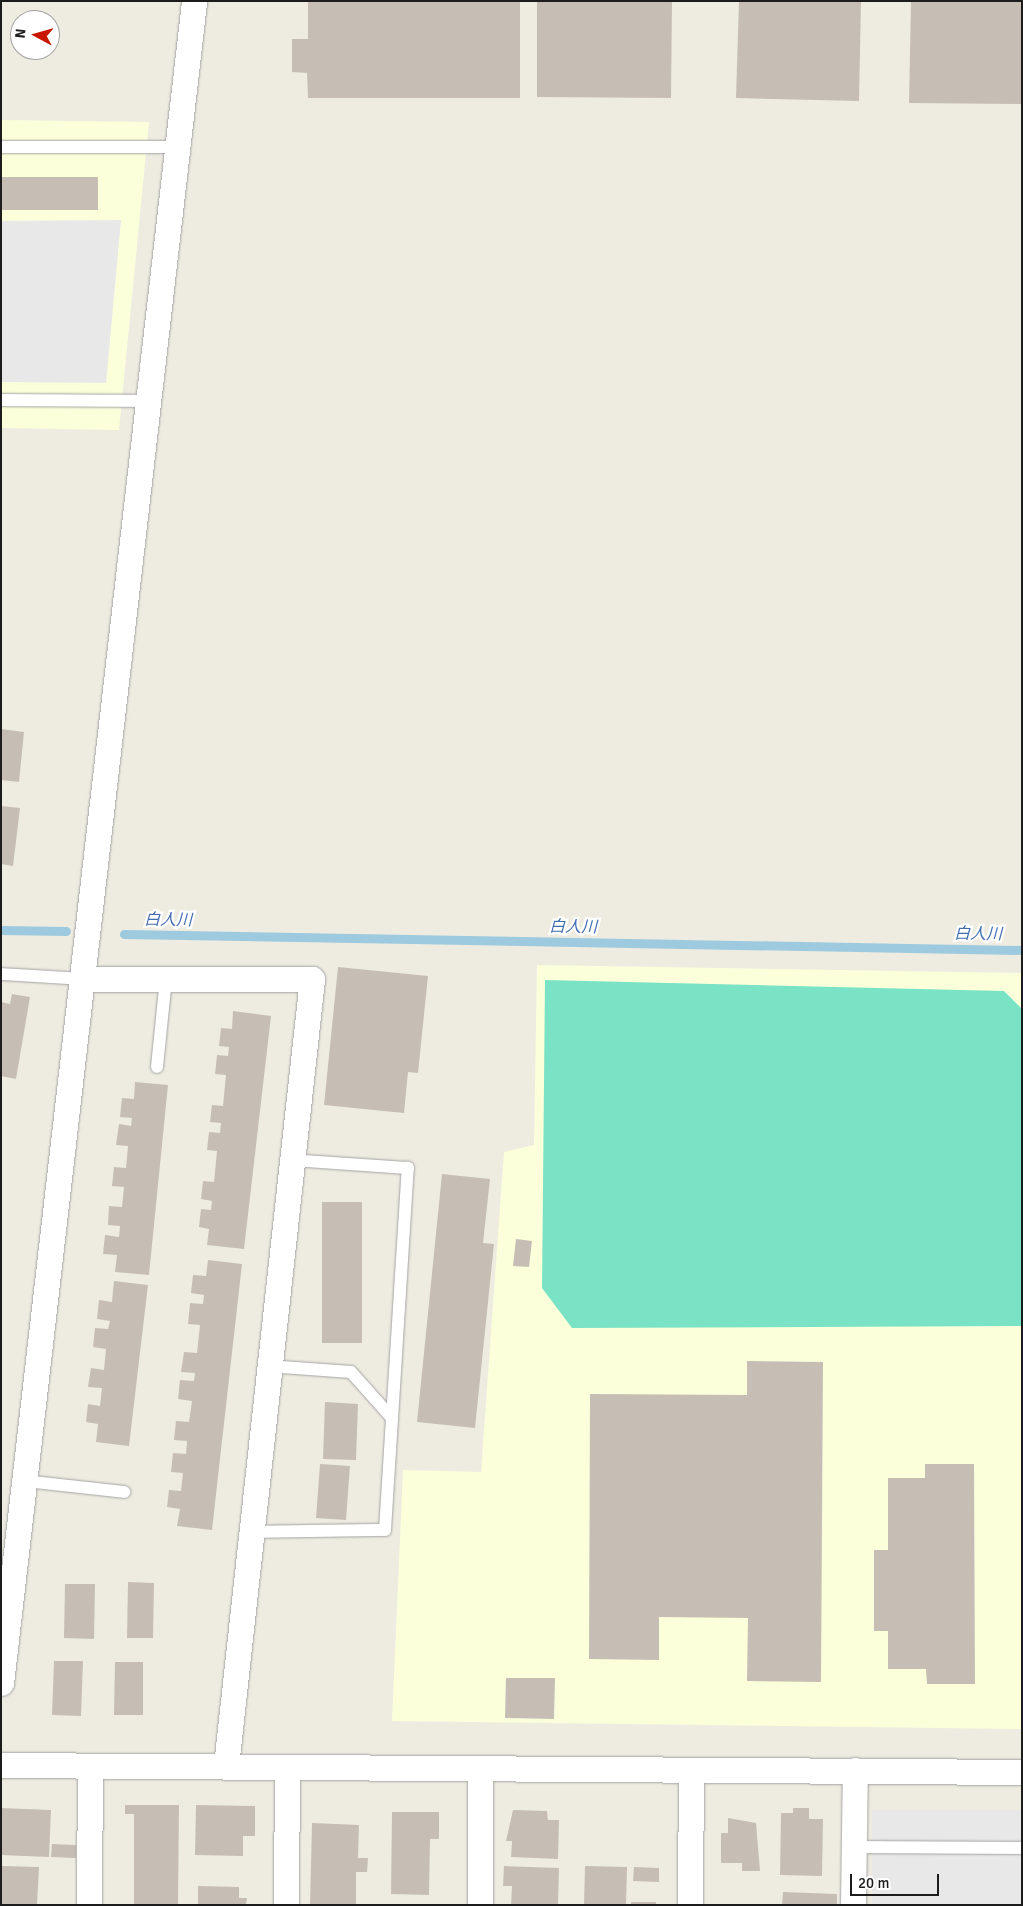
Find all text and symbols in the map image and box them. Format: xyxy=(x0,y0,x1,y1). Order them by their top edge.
north arrow xyxy=(10,10,60,60)
text: N xyxy=(12,28,30,39)
water label: 白人川 xyxy=(144,910,192,930)
water label: 白人川 xyxy=(549,917,597,937)
water label: 白人川 xyxy=(954,924,1002,944)
scale bar xyxy=(853,1864,942,1896)
text: 20 m xyxy=(858,1874,889,1892)

